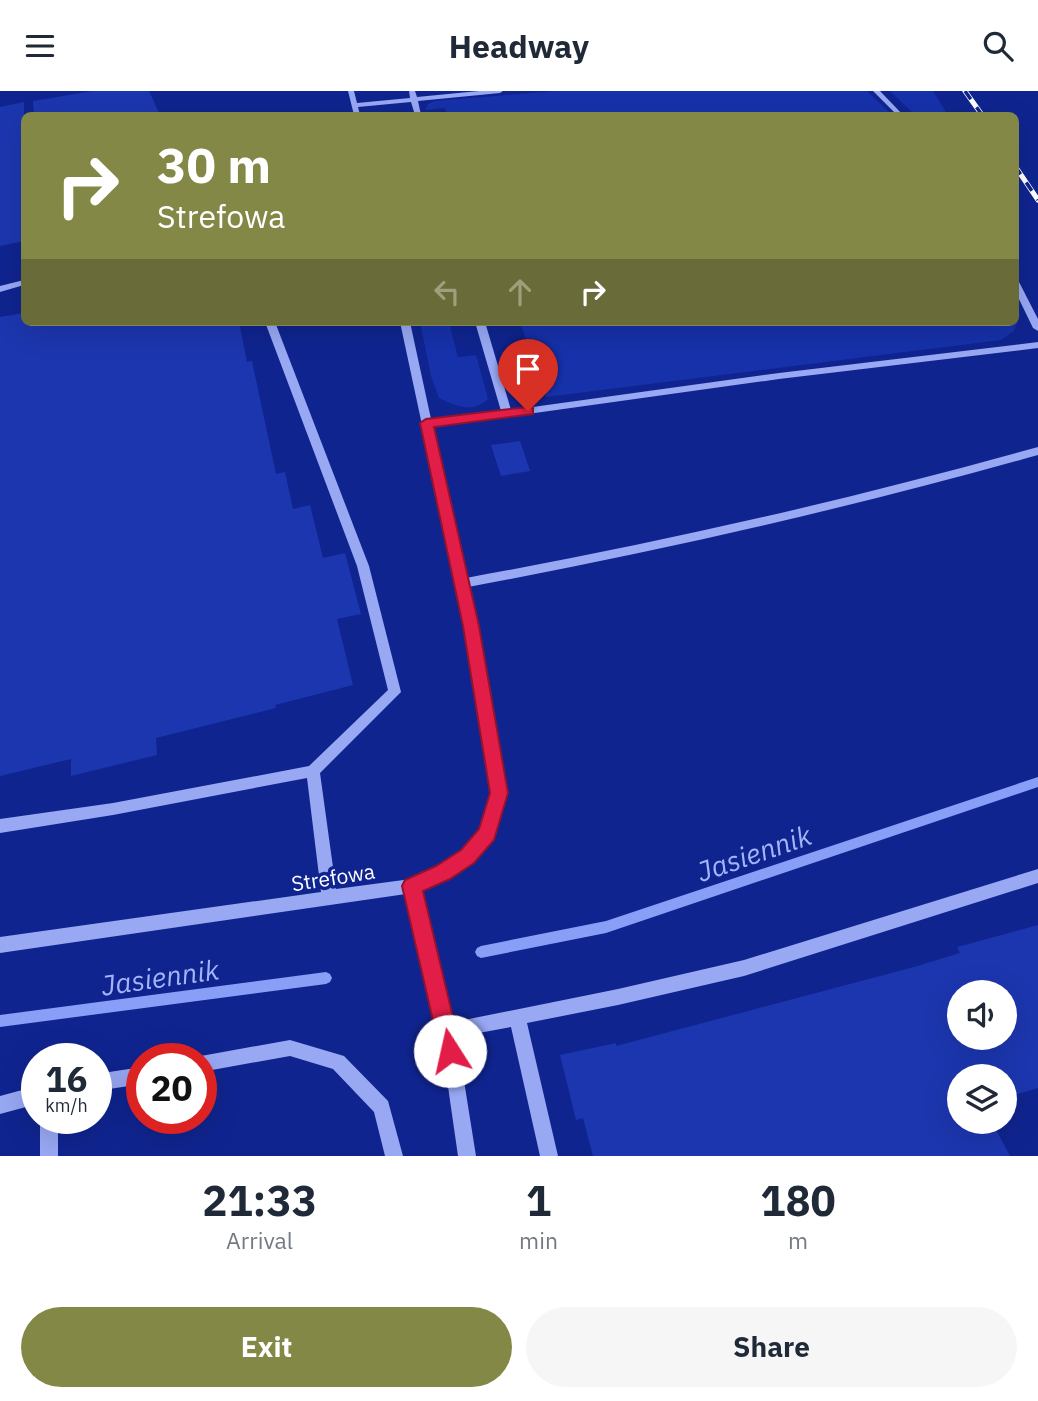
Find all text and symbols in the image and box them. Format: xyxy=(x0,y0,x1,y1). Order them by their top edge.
text: Headway xyxy=(449,25,589,67)
icon: menu xyxy=(21,27,59,65)
icon: search xyxy=(979,27,1017,65)
text: 30 m xyxy=(157,133,271,196)
icon: right xyxy=(42,140,133,231)
text: Strefowa xyxy=(157,195,285,237)
icon: left xyxy=(428,273,466,311)
icon: ahead xyxy=(501,273,539,311)
icon: right xyxy=(574,273,612,311)
pin xyxy=(498,339,558,411)
icon: arrive xyxy=(509,350,547,388)
water label: Jasiennik xyxy=(692,816,817,890)
street label: Strefowa xyxy=(289,857,377,897)
water label: Jasiennik xyxy=(99,950,222,1004)
map controls xyxy=(947,980,1017,1134)
button: sound xyxy=(947,980,1017,1050)
position arrow xyxy=(413,1014,487,1088)
speed limit sign: 20 xyxy=(126,1043,217,1134)
text: 16 xyxy=(45,1056,88,1102)
button: layers xyxy=(947,1064,1017,1134)
text: km/h xyxy=(45,1094,88,1117)
text: 21:33 xyxy=(202,1173,317,1228)
text: 1 xyxy=(526,1173,551,1228)
text: 180 xyxy=(760,1173,836,1228)
text: Arrival xyxy=(226,1225,293,1255)
text: min xyxy=(519,1225,558,1255)
text: m xyxy=(788,1225,808,1255)
button: Exit xyxy=(21,1307,512,1387)
button: Share xyxy=(526,1307,1017,1387)

